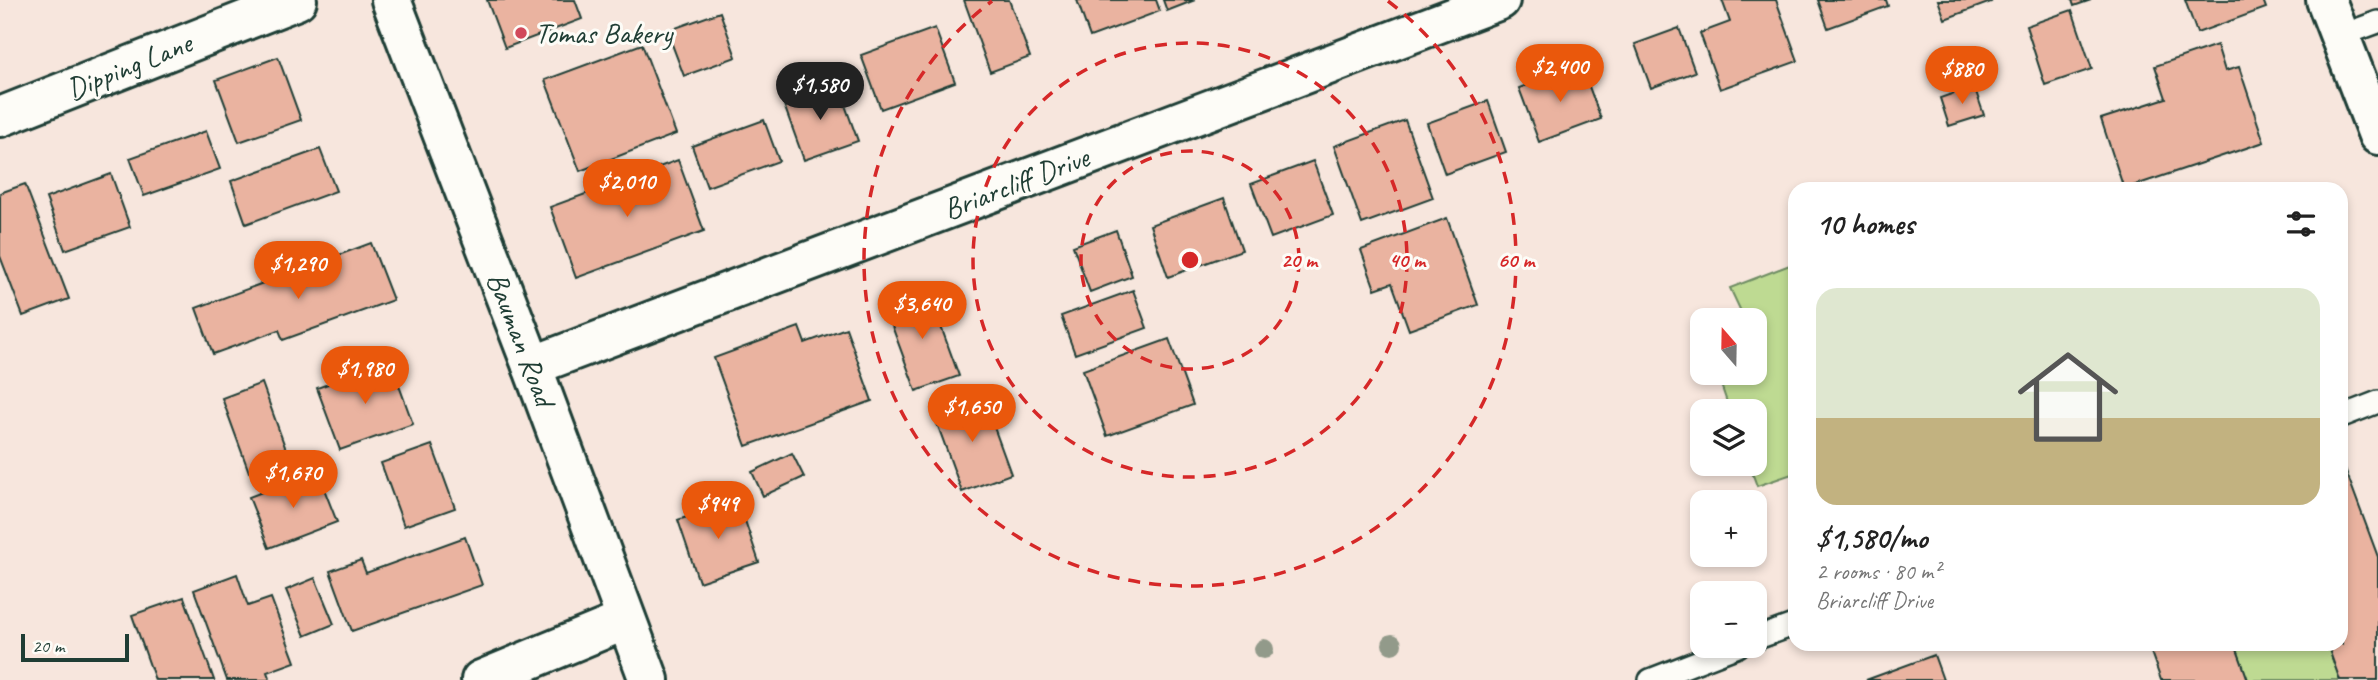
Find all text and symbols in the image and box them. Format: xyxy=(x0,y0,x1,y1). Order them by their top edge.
place label: Tomas Bakery xyxy=(535,14,674,52)
street label: Dipping Lane xyxy=(61,23,199,108)
marker: Tomas Bakery xyxy=(513,25,529,41)
pin: $2,400 xyxy=(1503,44,1617,104)
pin: $880 xyxy=(1921,46,2003,106)
text: $2,400 xyxy=(1532,52,1588,81)
text: $880 xyxy=(1941,54,1983,83)
pin: $1,580 xyxy=(763,62,877,122)
text: $1,580 xyxy=(792,70,848,99)
street label: Briarcliff Drive xyxy=(938,137,1096,228)
pin: $2,010 xyxy=(570,160,684,219)
text: $2,010 xyxy=(599,167,655,196)
text: 10 homes xyxy=(1816,205,1914,243)
icon: filters xyxy=(2282,205,2320,243)
pin: $1,290 xyxy=(241,242,355,301)
text: 20 m xyxy=(1281,247,1319,273)
text: 40 m xyxy=(1389,247,1427,273)
text: 60 m xyxy=(1498,247,1536,273)
centre of rings xyxy=(1178,248,1202,272)
text: $1,290 xyxy=(270,249,326,278)
street label: Bauman Road xyxy=(478,267,565,415)
pin: $3,640 xyxy=(865,282,979,341)
text: $3,640 xyxy=(894,289,950,318)
north arrow xyxy=(1690,308,1768,385)
map controls xyxy=(1690,308,1767,658)
icon: home xyxy=(2005,334,2131,460)
pin: $1,980 xyxy=(308,346,422,406)
text: $1,980 xyxy=(337,354,393,383)
pin: $1,650 xyxy=(915,384,1029,444)
text: $1,650 xyxy=(944,392,1000,421)
button: layers xyxy=(1690,399,1767,476)
pin: $1,670 xyxy=(236,450,350,510)
text: $1,670 xyxy=(265,458,321,487)
pin: $949 xyxy=(677,482,759,541)
text: $949 xyxy=(698,489,738,518)
button: + xyxy=(1690,490,1767,567)
text: $1,580/mo xyxy=(1816,519,1927,557)
text: 2 rooms · 80 m² xyxy=(1816,557,1940,586)
button: − xyxy=(1690,581,1767,658)
text: Briarcliff Drive xyxy=(1816,586,1933,615)
scale bar xyxy=(21,631,130,663)
text: 20 m xyxy=(32,634,64,658)

